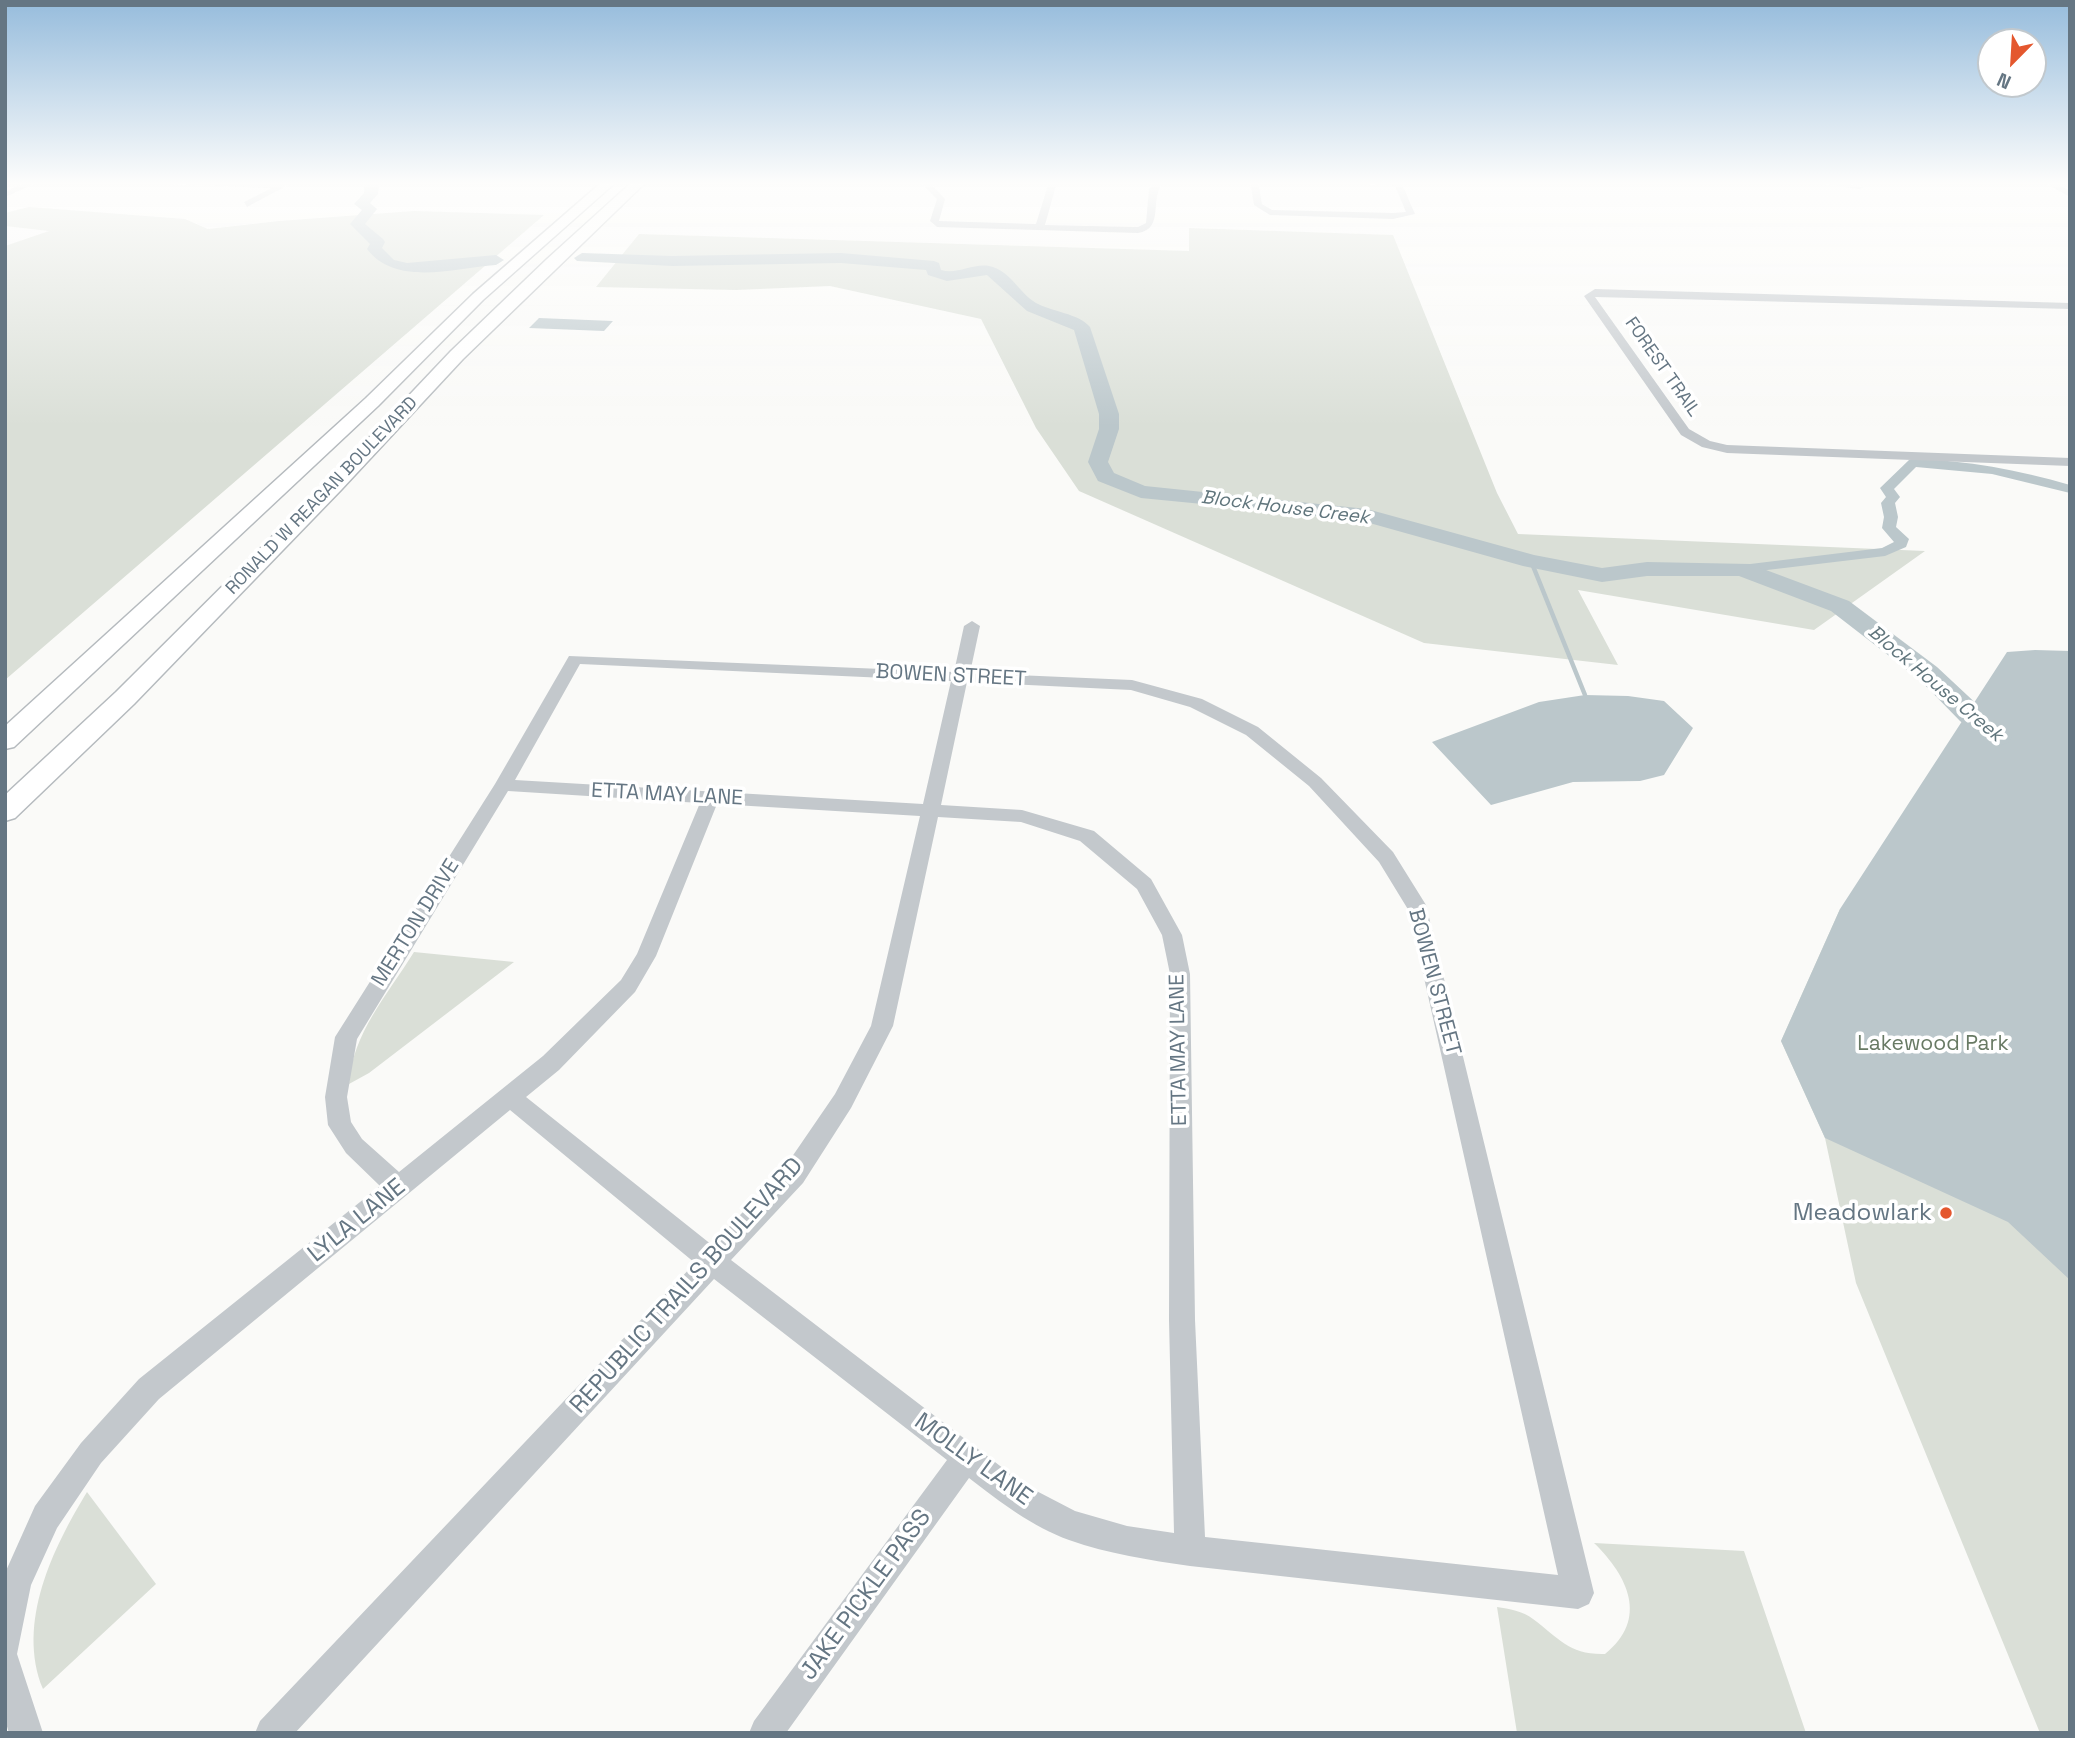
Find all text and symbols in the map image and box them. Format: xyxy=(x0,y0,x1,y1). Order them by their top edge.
north arrow xyxy=(1977,28,2047,98)
text: N xyxy=(1993,67,2015,95)
street label: FOREST TRAIL xyxy=(1620,313,1704,421)
street label: RONALD W REAGAN BOULEVARD xyxy=(222,393,422,599)
water label: Block House Creek xyxy=(1200,486,1370,530)
water label: Block House Creek xyxy=(1863,621,2007,747)
street label: BOWEN STREET xyxy=(875,659,1027,693)
street label: ETTA MAY LANE xyxy=(590,778,744,812)
street label: MERTON DRIVE xyxy=(367,855,465,991)
street label: BOWEN STREET xyxy=(1402,906,1466,1058)
street label: ETTA MAY LANE xyxy=(1165,974,1193,1126)
park label: Lakewood Park xyxy=(1857,1031,2009,1057)
street label: REPUBLIC TRAILS BOULEVARD xyxy=(565,1152,809,1420)
street label: LYLA LANE xyxy=(303,1173,411,1269)
place label: Meadowlark xyxy=(1793,1199,1932,1227)
marker: Meadowlark xyxy=(1938,1205,1954,1221)
street label: MOLLY LANE xyxy=(908,1408,1038,1512)
street label: JAKE PICKLE PASS xyxy=(795,1504,937,1686)

